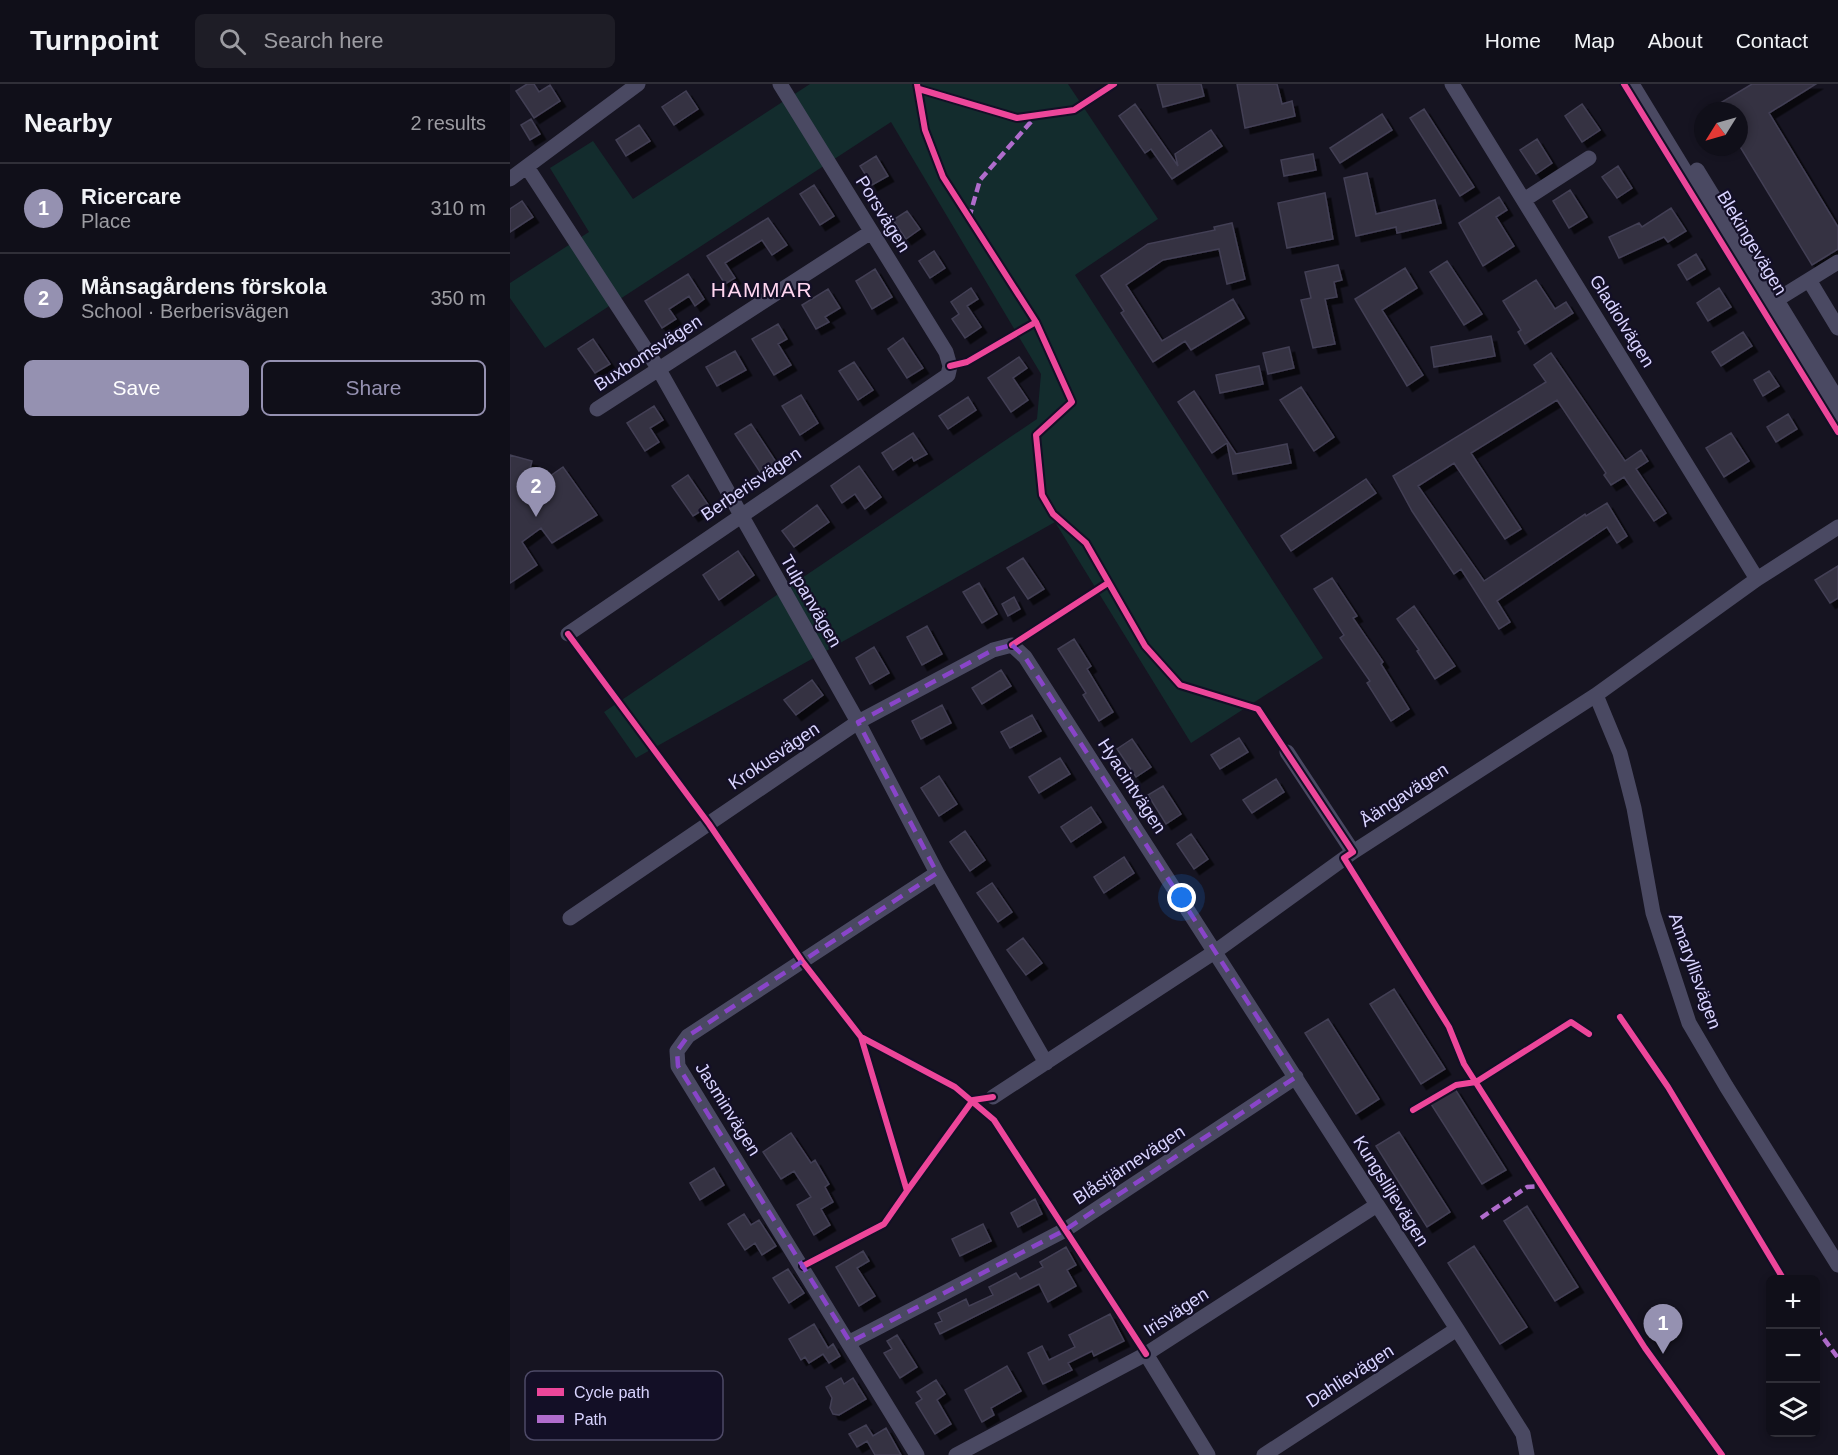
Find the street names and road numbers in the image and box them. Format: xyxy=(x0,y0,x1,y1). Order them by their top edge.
street label: Porsvägen xyxy=(852,172,914,256)
street label: Blekingevägen xyxy=(1713,187,1791,299)
street label: Gladiolvägen xyxy=(1586,271,1658,371)
street label: Buxbomsvägen xyxy=(591,311,705,395)
street label: Berberisvägen xyxy=(697,443,805,525)
street label: Tulpanvägen xyxy=(776,551,846,651)
street label: Krokusvägen xyxy=(725,718,823,794)
street label: Hyacintvägen xyxy=(1094,735,1170,837)
street label: Åängavägen xyxy=(1356,759,1452,831)
street label: Amaryllisvägen xyxy=(1665,910,1725,1032)
street label: Jasminvägen xyxy=(691,1059,765,1159)
street label: Blåstjärnevägen xyxy=(1069,1121,1189,1209)
street label: Kungsliljevägen xyxy=(1349,1132,1433,1250)
street label: Irisvägen xyxy=(1140,1284,1212,1340)
street label: Dahlievägen xyxy=(1303,1340,1397,1412)

